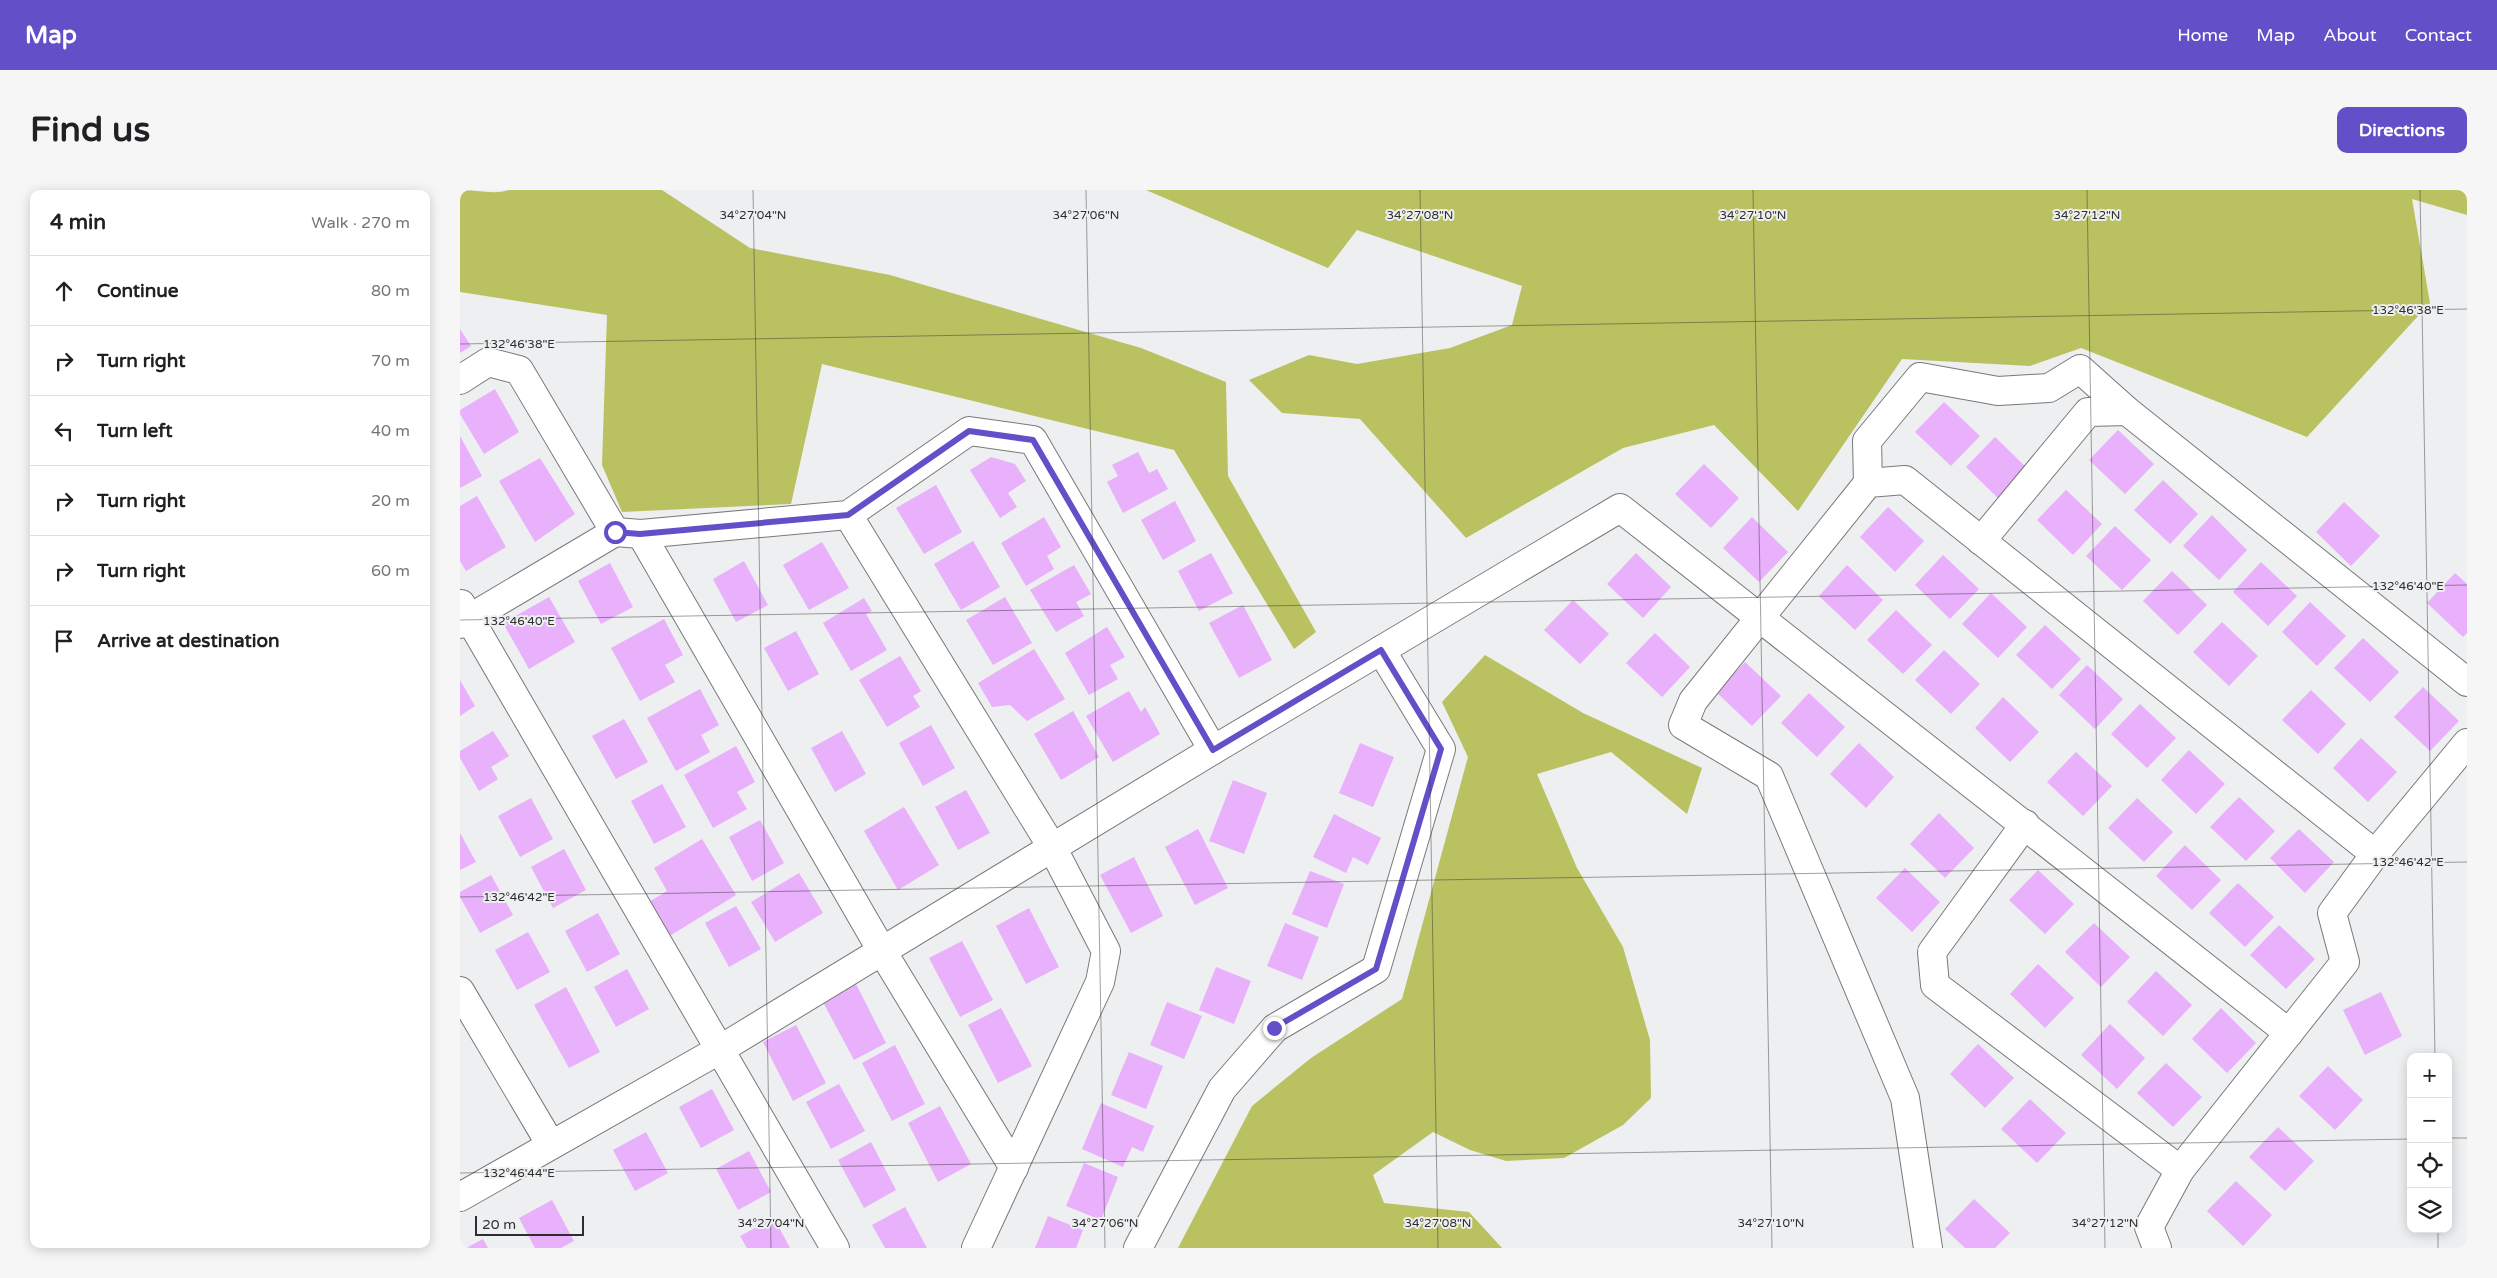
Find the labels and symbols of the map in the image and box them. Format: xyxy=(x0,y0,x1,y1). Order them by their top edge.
text: 34°27'04"N xyxy=(720,208,787,222)
text: 34°27'06"N xyxy=(1053,208,1120,222)
text: 34°27'08"N xyxy=(1387,208,1454,222)
text: 34°27'10"N xyxy=(1720,208,1787,222)
text: 34°27'12"N xyxy=(2054,208,2121,222)
text: 132°46'38"E xyxy=(2372,303,2444,317)
text: 132°46'38"E xyxy=(483,337,555,351)
route start xyxy=(604,521,627,544)
text: 132°46'40"E xyxy=(2372,579,2444,593)
text: 132°46'40"E xyxy=(483,614,555,628)
text: 132°46'42"E xyxy=(2372,855,2444,869)
text: 132°46'42"E xyxy=(483,890,555,904)
route end xyxy=(1263,1017,1286,1040)
text: 132°46'44"E xyxy=(483,1166,555,1180)
scale bar xyxy=(475,1213,584,1236)
text: 34°27'04"N xyxy=(738,1216,805,1230)
text: 34°27'06"N xyxy=(1072,1216,1139,1230)
text: 34°27'08"N xyxy=(1405,1216,1472,1230)
text: 34°27'10"N xyxy=(1738,1216,1805,1230)
text: 34°27'12"N xyxy=(2072,1216,2139,1230)

